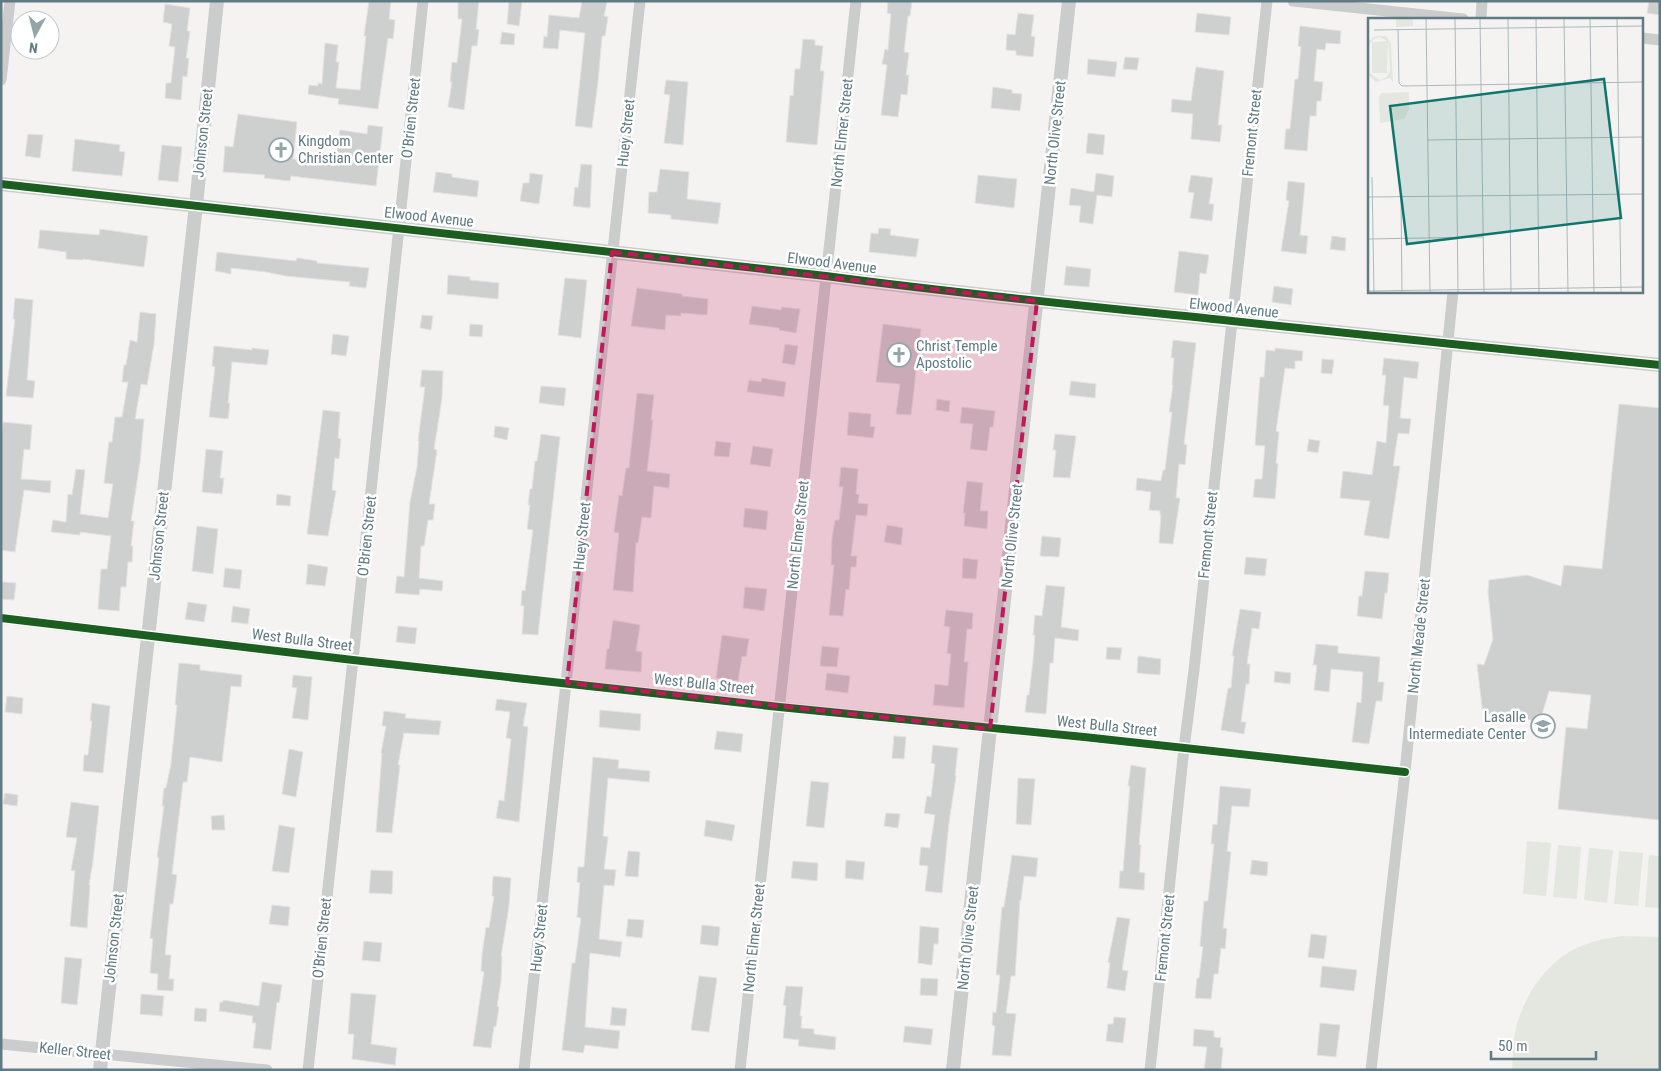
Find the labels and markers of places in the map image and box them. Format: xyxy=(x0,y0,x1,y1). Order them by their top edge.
place label: Kingdom Christian Center xyxy=(298,132,394,167)
church icon: Kingdom Christian Center xyxy=(268,137,294,163)
place label: Christ Temple Apostolic xyxy=(916,337,997,372)
church icon: Christ Temple Apostolic xyxy=(886,342,912,368)
place label: Lasalle Intermediate Center xyxy=(1409,708,1526,743)
school or university icon: Lasalle Intermediate Center xyxy=(1530,713,1556,739)

